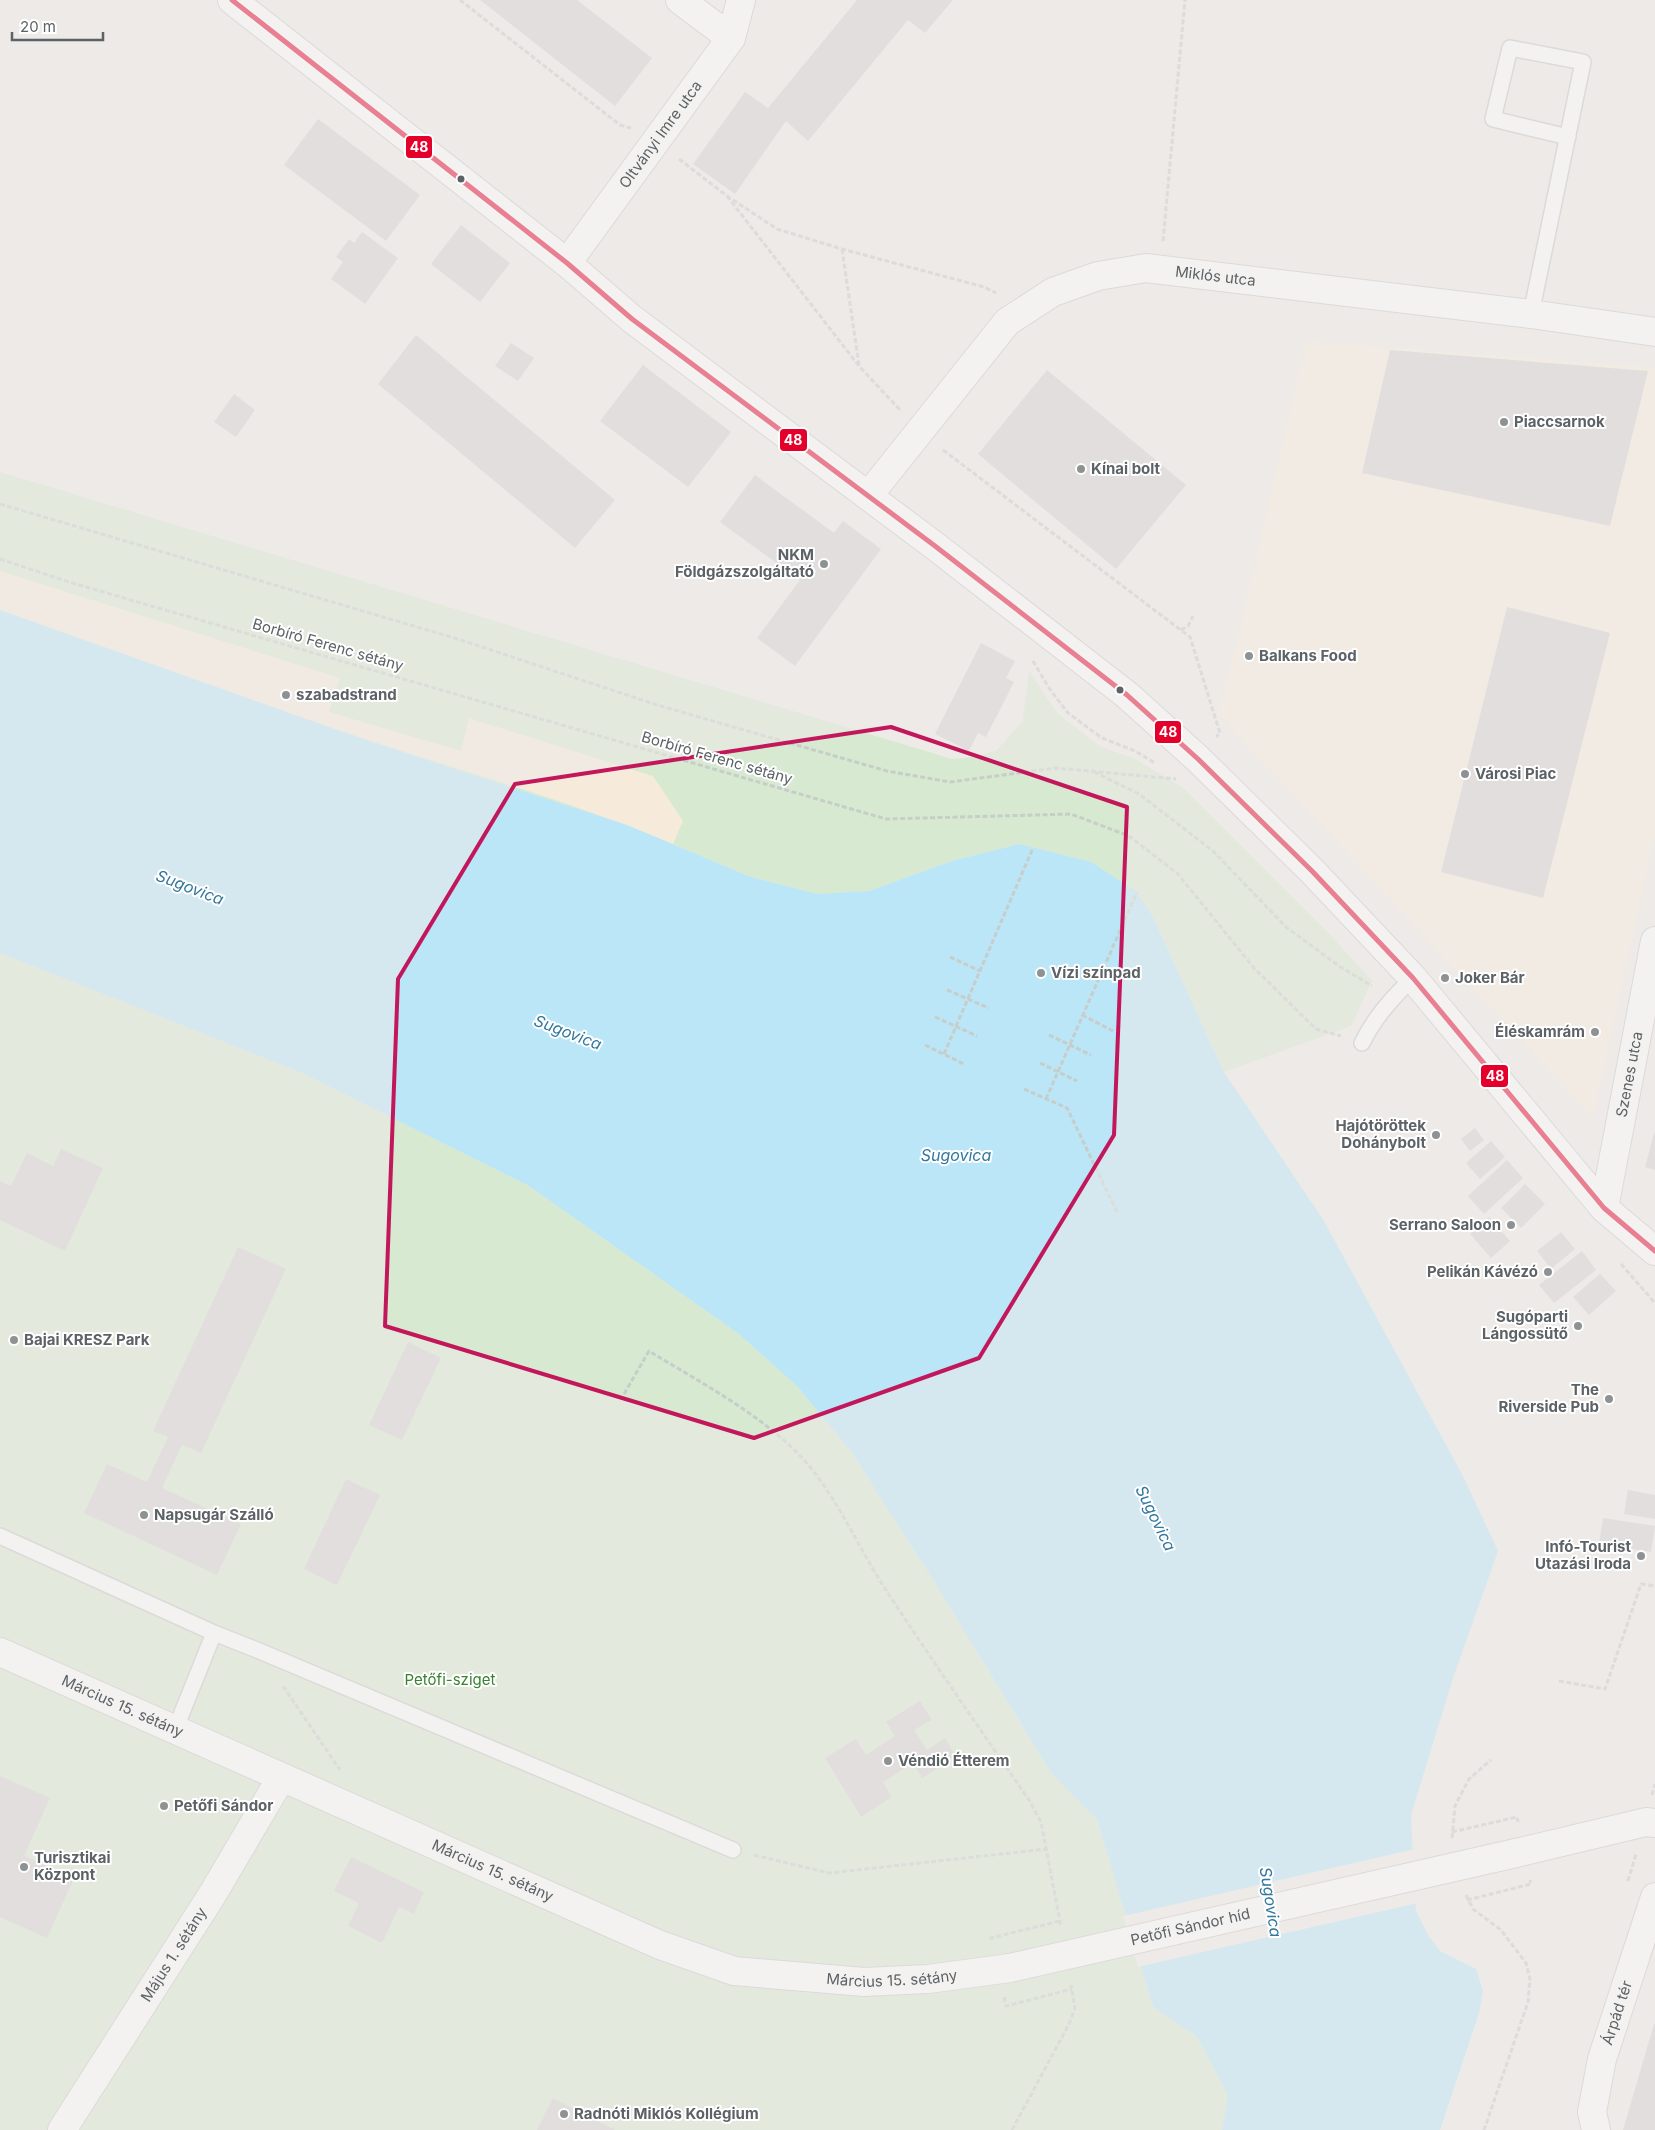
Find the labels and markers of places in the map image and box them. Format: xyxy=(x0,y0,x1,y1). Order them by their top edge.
unlabelled marker xyxy=(456,174,466,184)
place label: Piaccsarnok xyxy=(1514,412,1605,431)
marker: Piaccsarnok xyxy=(1498,416,1510,428)
place label: Kínai bolt xyxy=(1091,459,1161,478)
marker: Kínai bolt xyxy=(1075,463,1087,475)
place label: NKM Földgázszolgáltató xyxy=(675,545,814,581)
marker: NKM Földgázszolgáltató xyxy=(818,558,830,570)
place label: Balkans Food xyxy=(1259,646,1357,665)
marker: Balkans Food xyxy=(1243,650,1255,662)
place label: szabadstrand xyxy=(296,685,397,704)
unlabelled marker xyxy=(1115,685,1125,695)
marker: szabadstrand xyxy=(280,689,292,701)
place label: Városi Piac xyxy=(1475,764,1556,783)
marker: Városi Piac xyxy=(1459,768,1471,780)
place label: Vízi színpad xyxy=(1051,963,1141,982)
marker: Vízi színpad xyxy=(1035,967,1047,979)
place label: Joker Bár xyxy=(1455,968,1525,987)
marker: Joker Bár xyxy=(1439,972,1451,984)
place label: Éléskamrám xyxy=(1495,1022,1585,1041)
marker: Éléskamrám xyxy=(1589,1026,1601,1038)
place label: Hajótöröttek Dohánybolt xyxy=(1335,1116,1426,1152)
marker: Hajótöröttek Dohánybolt xyxy=(1430,1129,1442,1141)
place label: Serrano Saloon xyxy=(1389,1215,1501,1234)
marker: Serrano Saloon xyxy=(1505,1219,1517,1231)
place label: Pelikán Kávézó xyxy=(1427,1262,1538,1281)
marker: Pelikán Kávézó xyxy=(1542,1266,1554,1278)
place label: Sugóparti Lángossütő xyxy=(1482,1307,1568,1343)
marker: Sugóparti Lángossütő xyxy=(1572,1320,1584,1332)
place label: Bajai KRESZ Park xyxy=(24,1330,150,1349)
marker: Bajai KRESZ Park xyxy=(8,1334,20,1346)
place label: The Riverside Pub xyxy=(1498,1380,1599,1416)
marker: The Riverside Pub xyxy=(1603,1393,1615,1405)
place label: Napsugár Szálló xyxy=(154,1505,274,1524)
marker: Napsugár Szálló xyxy=(138,1509,150,1521)
place label: Infó-Tourist Utazási Iroda xyxy=(1535,1537,1631,1573)
marker: Infó-Tourist Utazási Iroda xyxy=(1635,1550,1647,1562)
place label: Véndió Étterem xyxy=(898,1751,1010,1770)
marker: Véndió Étterem xyxy=(882,1755,894,1767)
place label: Petőfi Sándor xyxy=(174,1796,273,1815)
marker: Petőfi Sándor xyxy=(158,1800,170,1812)
place label: Turisztikai Központ xyxy=(34,1848,111,1884)
marker: Turisztikai Központ xyxy=(18,1861,30,1873)
place label: Radnóti Miklós Kollégium xyxy=(574,2104,759,2123)
marker: Radnóti Miklós Kollégium xyxy=(558,2108,570,2120)

